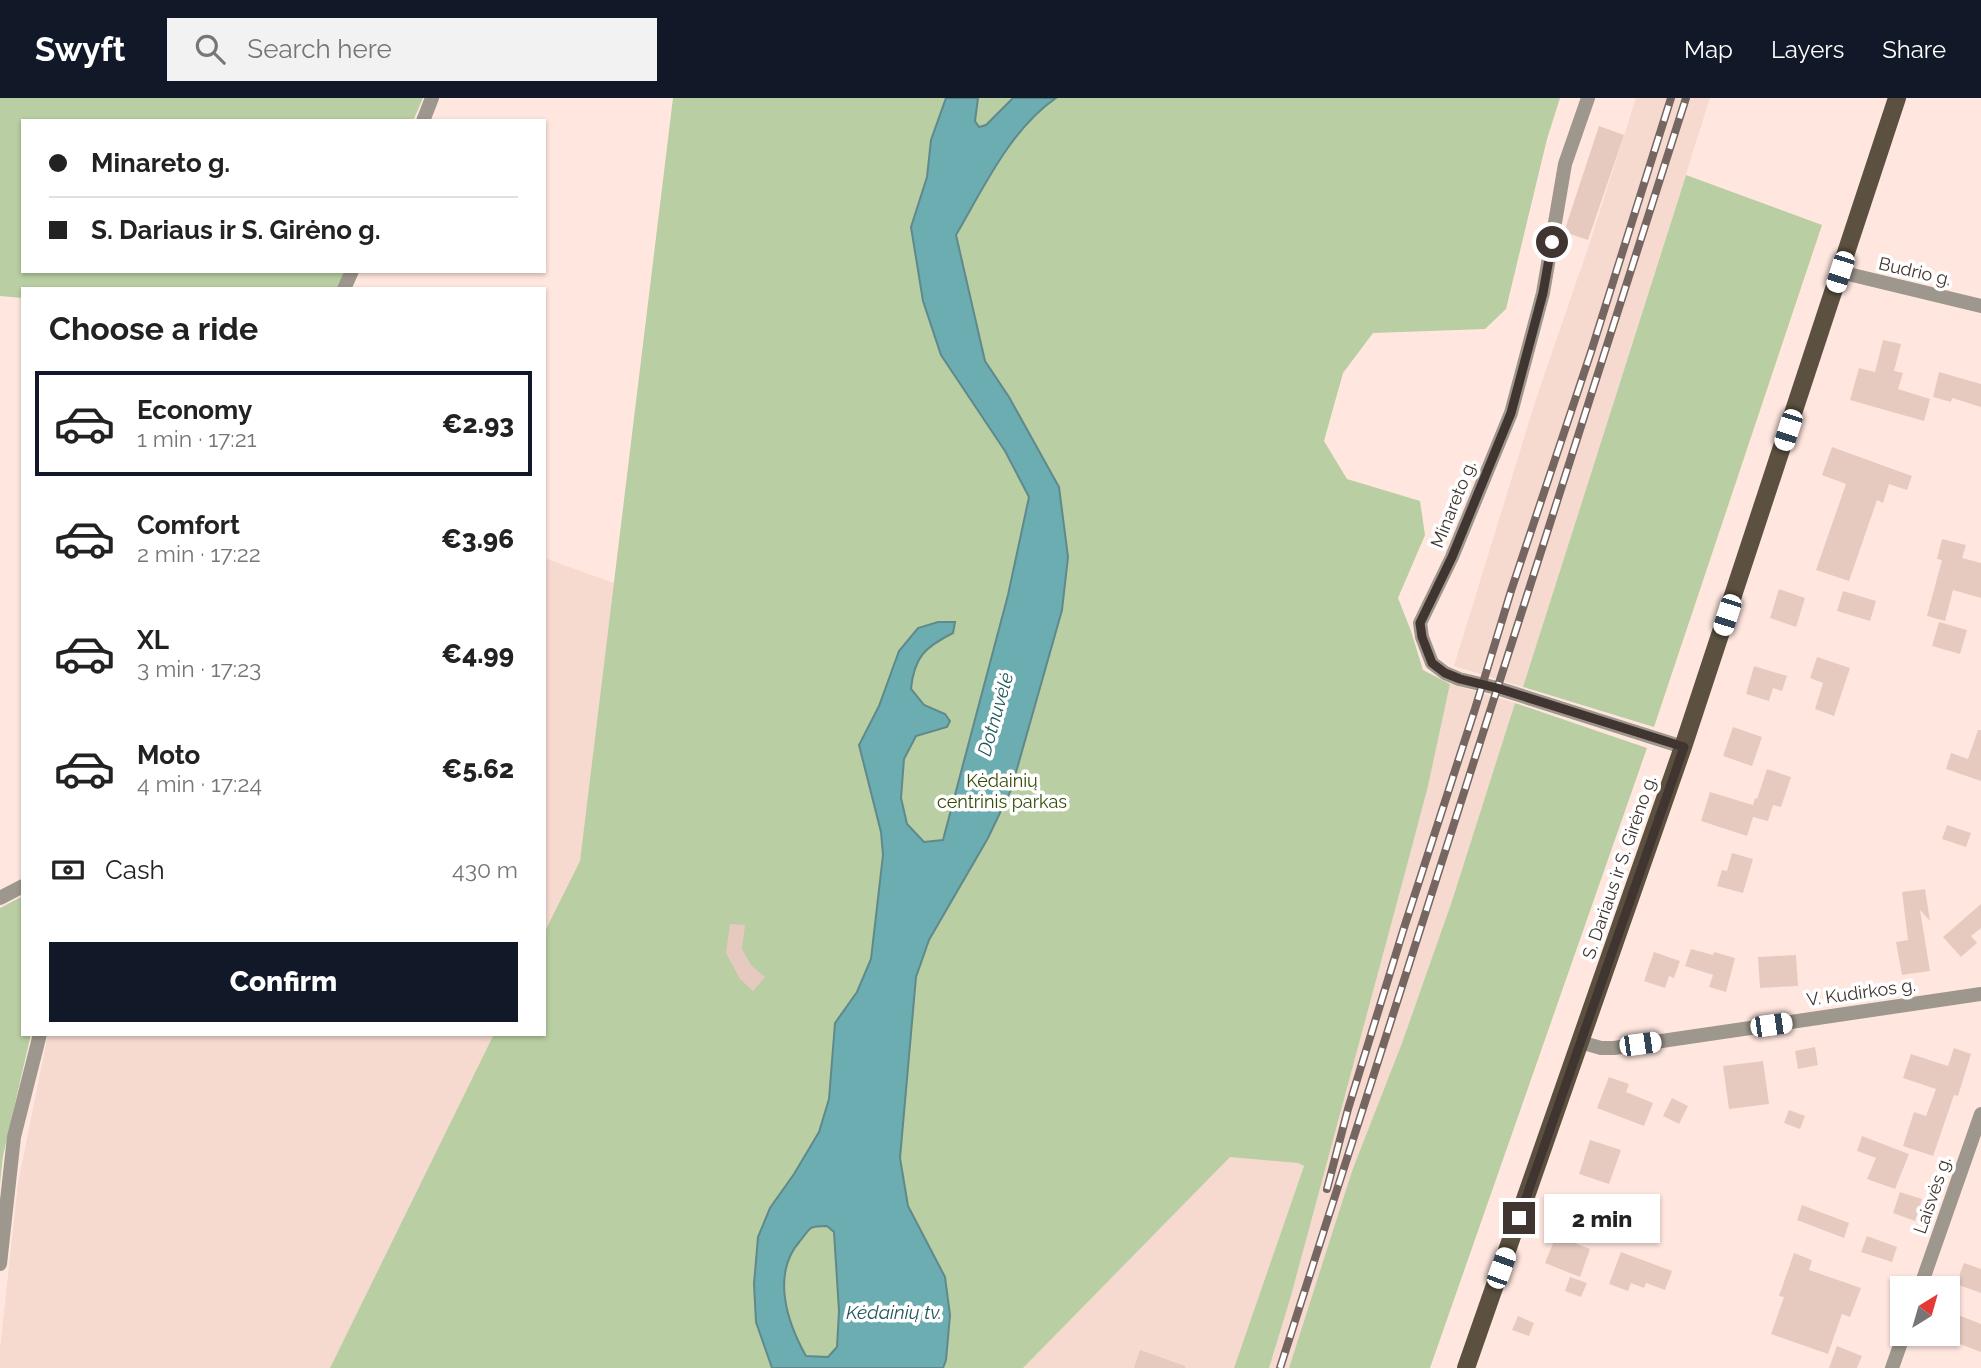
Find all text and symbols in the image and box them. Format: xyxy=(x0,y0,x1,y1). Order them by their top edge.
search box xyxy=(167,18,657,81)
text: Swyft xyxy=(35,30,125,69)
icon: search xyxy=(191,30,229,68)
text: Search here xyxy=(247,34,392,64)
text: Map xyxy=(1684,35,1733,64)
text: Layers xyxy=(1771,35,1844,64)
text: Share xyxy=(1882,35,1946,64)
text: Minareto g. xyxy=(91,148,230,178)
text: S. Dariaus ir S. Girėno g. xyxy=(91,215,381,245)
route start xyxy=(1536,226,1568,258)
car xyxy=(1824,249,1857,295)
street label: Budrio g. xyxy=(1877,252,1953,290)
text: Choose a ride xyxy=(49,310,258,347)
icon: car xyxy=(53,392,116,455)
text: Economy xyxy=(137,395,252,425)
car xyxy=(1772,407,1805,453)
text: €2.93 xyxy=(442,409,514,439)
text: 1 min · 17:21 xyxy=(137,425,257,452)
street label: Minareto g. xyxy=(1426,457,1480,551)
icon: car xyxy=(53,507,116,570)
text: Comfort xyxy=(137,510,240,540)
text: €3.96 xyxy=(441,524,514,554)
text: 2 min · 17:22 xyxy=(137,540,261,567)
car xyxy=(1711,592,1744,638)
icon: car xyxy=(53,622,116,685)
text: XL xyxy=(137,625,169,655)
text: €4.99 xyxy=(441,639,514,669)
text: 3 min · 17:23 xyxy=(137,655,261,682)
water label: Dotnuvėlė xyxy=(973,670,1017,758)
icon: car xyxy=(53,737,116,800)
text: Moto xyxy=(137,740,200,770)
text: €5.62 xyxy=(442,754,514,784)
text: 4 min · 17:24 xyxy=(137,770,262,797)
park label: Kėdainių centrinis parkas xyxy=(937,770,1067,812)
street label: S. Dariaus ir S. Girėno g. xyxy=(1578,773,1660,961)
icon: cash xyxy=(49,851,87,889)
text: Cash xyxy=(105,855,165,885)
text: 430 m xyxy=(452,856,518,883)
button: Confirm xyxy=(49,942,518,1022)
street label: V. Kudirkos g. xyxy=(1805,974,1917,1010)
car xyxy=(1749,1012,1794,1038)
car xyxy=(1618,1031,1663,1057)
street label: Laisvės g. xyxy=(1909,1154,1955,1236)
callout: 2 min xyxy=(1544,1194,1659,1242)
route end xyxy=(1503,1202,1535,1234)
text: 2 min xyxy=(1572,1205,1632,1232)
car xyxy=(1484,1245,1519,1291)
north arrow xyxy=(1890,1276,1960,1346)
map controls xyxy=(1890,1276,1960,1346)
water label: Kėdainių tv. xyxy=(846,1301,942,1323)

